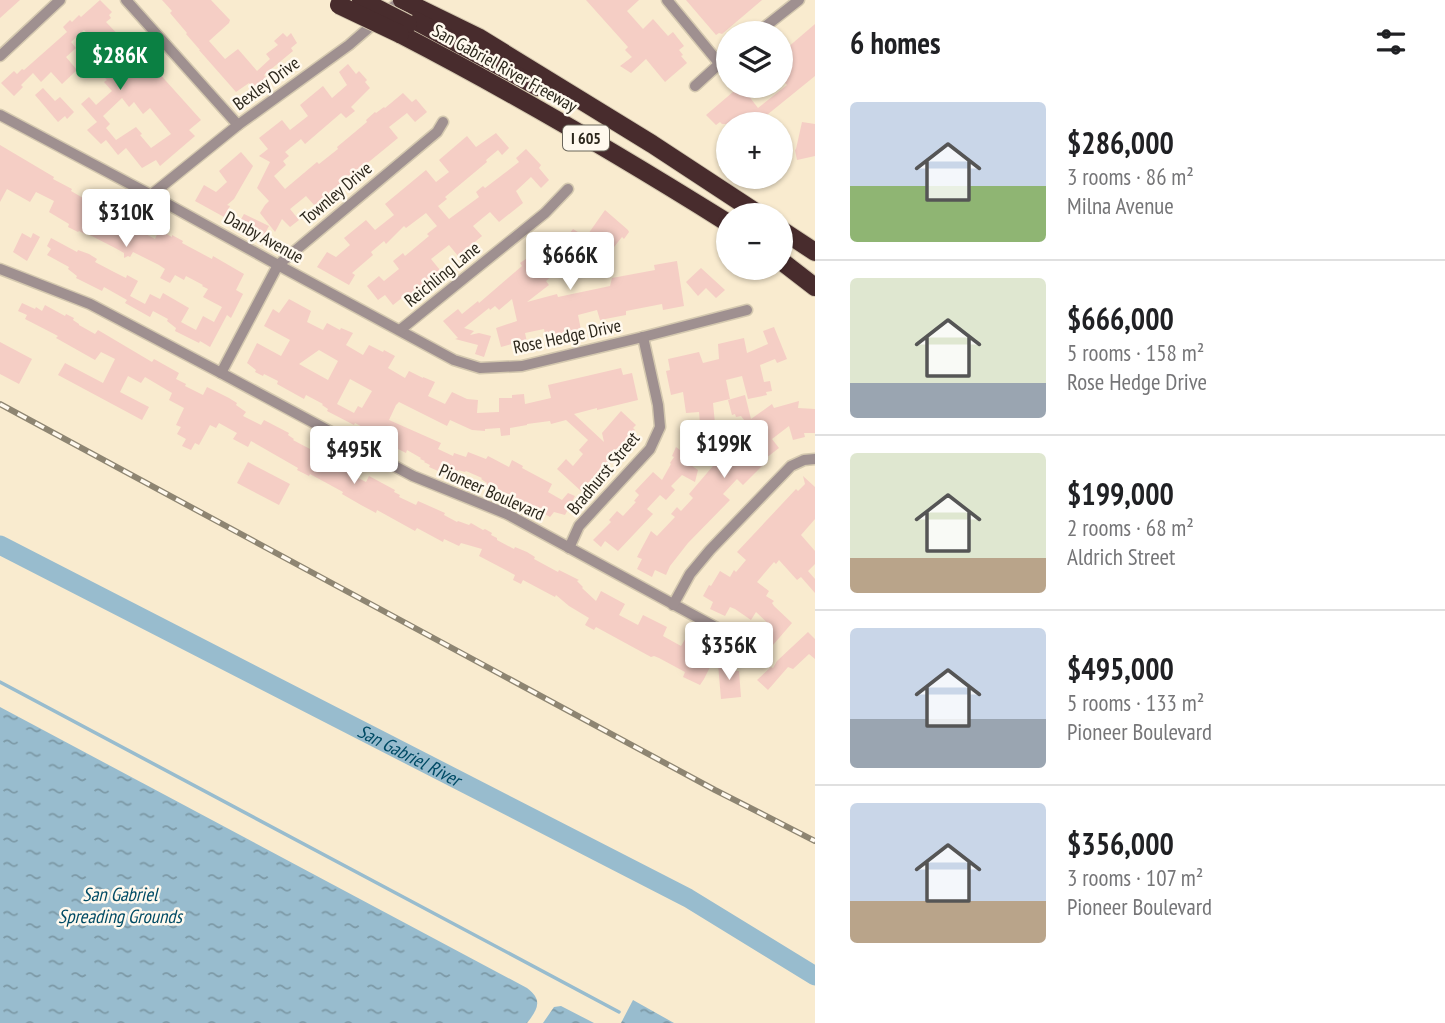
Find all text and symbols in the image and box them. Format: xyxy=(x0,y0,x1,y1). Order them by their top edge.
street label: San Gabriel River Freeway xyxy=(429,19,582,117)
map controls xyxy=(716,21,793,280)
button: layers xyxy=(716,21,793,98)
text: 6 homes xyxy=(850,23,941,62)
icon: filters xyxy=(1372,23,1410,61)
pin: $286K xyxy=(71,32,169,92)
text: $286K xyxy=(92,40,148,69)
street label: Bexley Drive xyxy=(228,51,304,115)
button: + xyxy=(716,112,793,189)
text: $286,000 xyxy=(1067,123,1174,162)
road number: I 605 xyxy=(563,126,609,150)
icon: home xyxy=(906,130,990,214)
street label: Townley Drive xyxy=(296,156,376,230)
text: 3 rooms · 86 m² xyxy=(1067,162,1194,191)
pin: $310K xyxy=(77,190,175,249)
text: Milna Avenue xyxy=(1067,191,1174,220)
text: $310K xyxy=(98,197,154,226)
button: − xyxy=(716,203,793,280)
street label: Danby Avenue xyxy=(220,206,308,268)
pin: $666K xyxy=(521,232,619,292)
street label: Reichling Lane xyxy=(399,236,485,312)
text: $666K xyxy=(542,240,598,269)
text: $666,000 xyxy=(1067,299,1174,338)
icon: home xyxy=(906,306,990,390)
street label: Rose Hedge Drive xyxy=(511,313,623,359)
text: 5 rooms · 158 m² xyxy=(1067,338,1204,367)
text: Rose Hedge Drive xyxy=(1067,367,1207,396)
pin: $199K xyxy=(675,420,773,480)
pin: $495K xyxy=(305,426,403,486)
street label: Bradhurst Street xyxy=(562,427,644,519)
text: $199K xyxy=(696,428,752,457)
text: $495K xyxy=(326,434,382,463)
street label: Pioneer Boulevard xyxy=(435,458,549,526)
text: $199,000 xyxy=(1067,474,1174,513)
icon: home xyxy=(906,481,990,565)
text: 2 rooms · 68 m² xyxy=(1067,513,1194,542)
text: Aldrich Street xyxy=(1067,542,1175,571)
pin: $356K xyxy=(680,622,778,682)
text: $356K xyxy=(701,630,757,659)
text: $495,000 xyxy=(1067,649,1174,688)
icon: home xyxy=(906,656,990,740)
text: 5 rooms · 133 m² xyxy=(1067,688,1204,717)
text: Pioneer Boulevard xyxy=(1067,717,1212,746)
water label: San Gabriel River xyxy=(354,719,467,793)
text: $356,000 xyxy=(1067,824,1174,863)
icon: home xyxy=(906,831,990,915)
text: 3 rooms · 107 m² xyxy=(1067,863,1203,892)
water label: San Gabriel Spreading Grounds xyxy=(58,882,184,928)
text: Pioneer Boulevard xyxy=(1067,892,1212,921)

